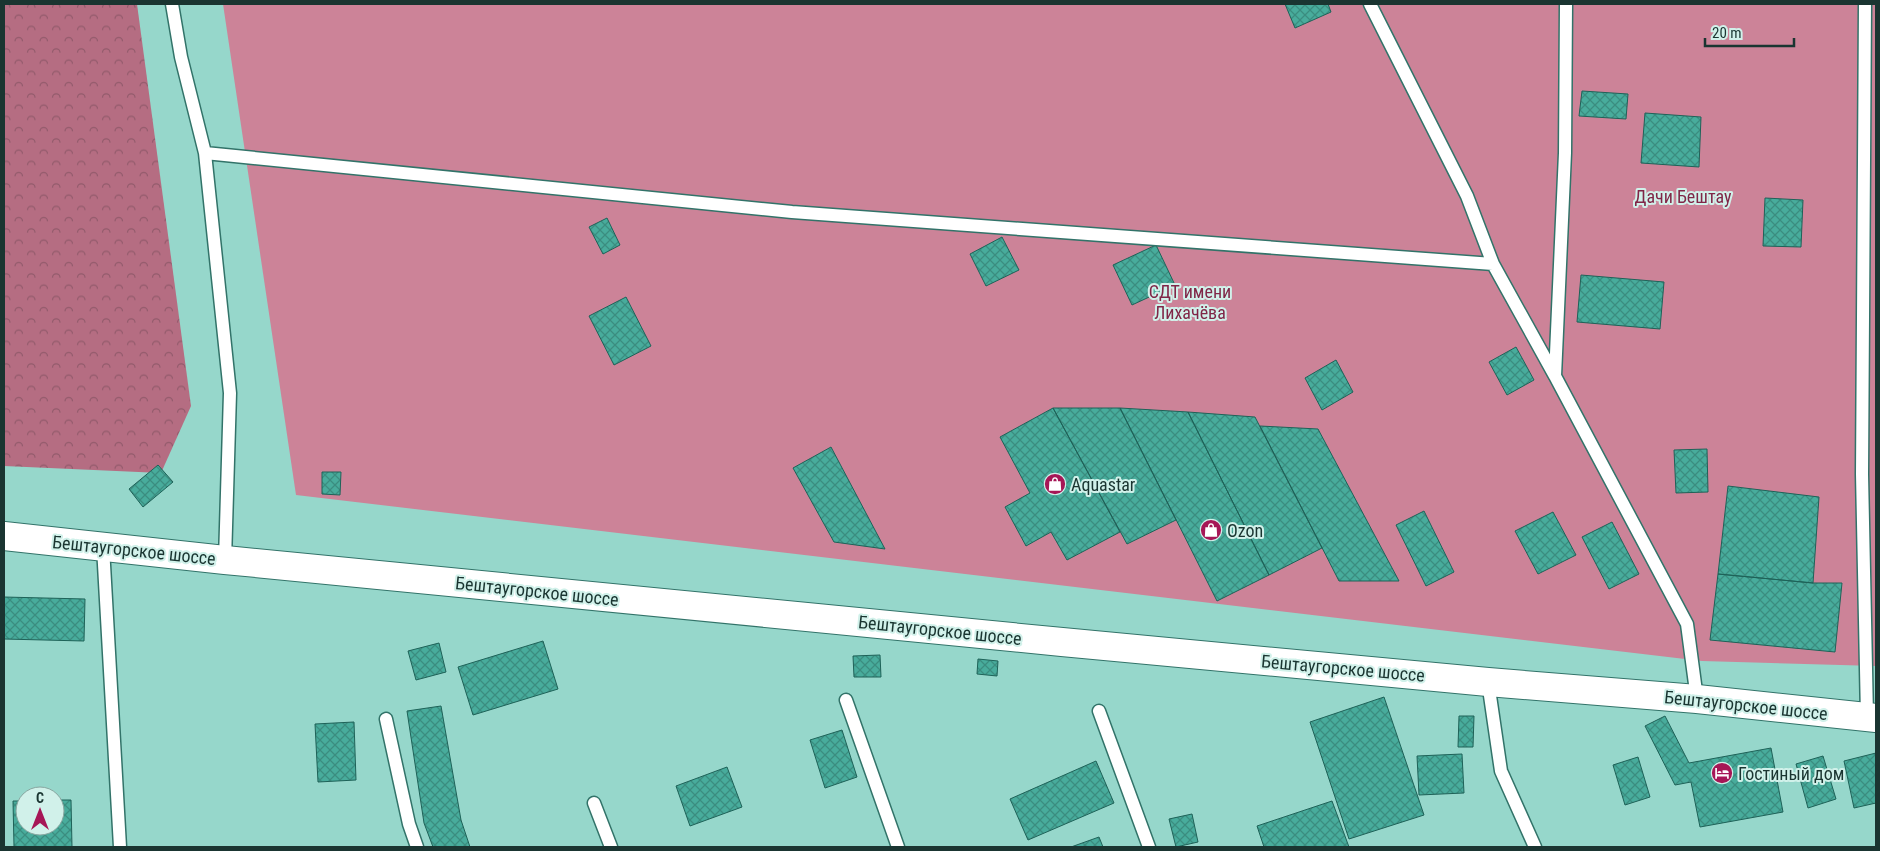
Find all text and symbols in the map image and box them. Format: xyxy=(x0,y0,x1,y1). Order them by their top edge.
scale bar xyxy=(1705,15,1794,47)
text: 20 m xyxy=(1712,24,1742,42)
park label: Дачи Бештау xyxy=(1635,186,1732,207)
park label: СДТ имени Лихачёва xyxy=(1149,281,1231,323)
shop icon: Aquastar xyxy=(1043,472,1067,496)
place label: Aquastar xyxy=(1071,474,1136,495)
shop icon: Ozon xyxy=(1199,518,1223,542)
place label: Ozon xyxy=(1227,520,1263,541)
street label: Бештаугорское шоссе xyxy=(51,531,217,569)
street label: Бештаугорское шоссе xyxy=(454,572,620,610)
street label: Бештаугорское шоссе xyxy=(857,611,1023,649)
street label: Бештаугорское шоссе xyxy=(1260,650,1426,686)
street label: Бештаугорское шоссе xyxy=(1663,686,1829,724)
hotel icon: Гостиный дом xyxy=(1710,761,1734,785)
place label: Гостиный дом xyxy=(1738,763,1844,784)
north arrow xyxy=(15,786,65,836)
text: С xyxy=(36,790,44,806)

